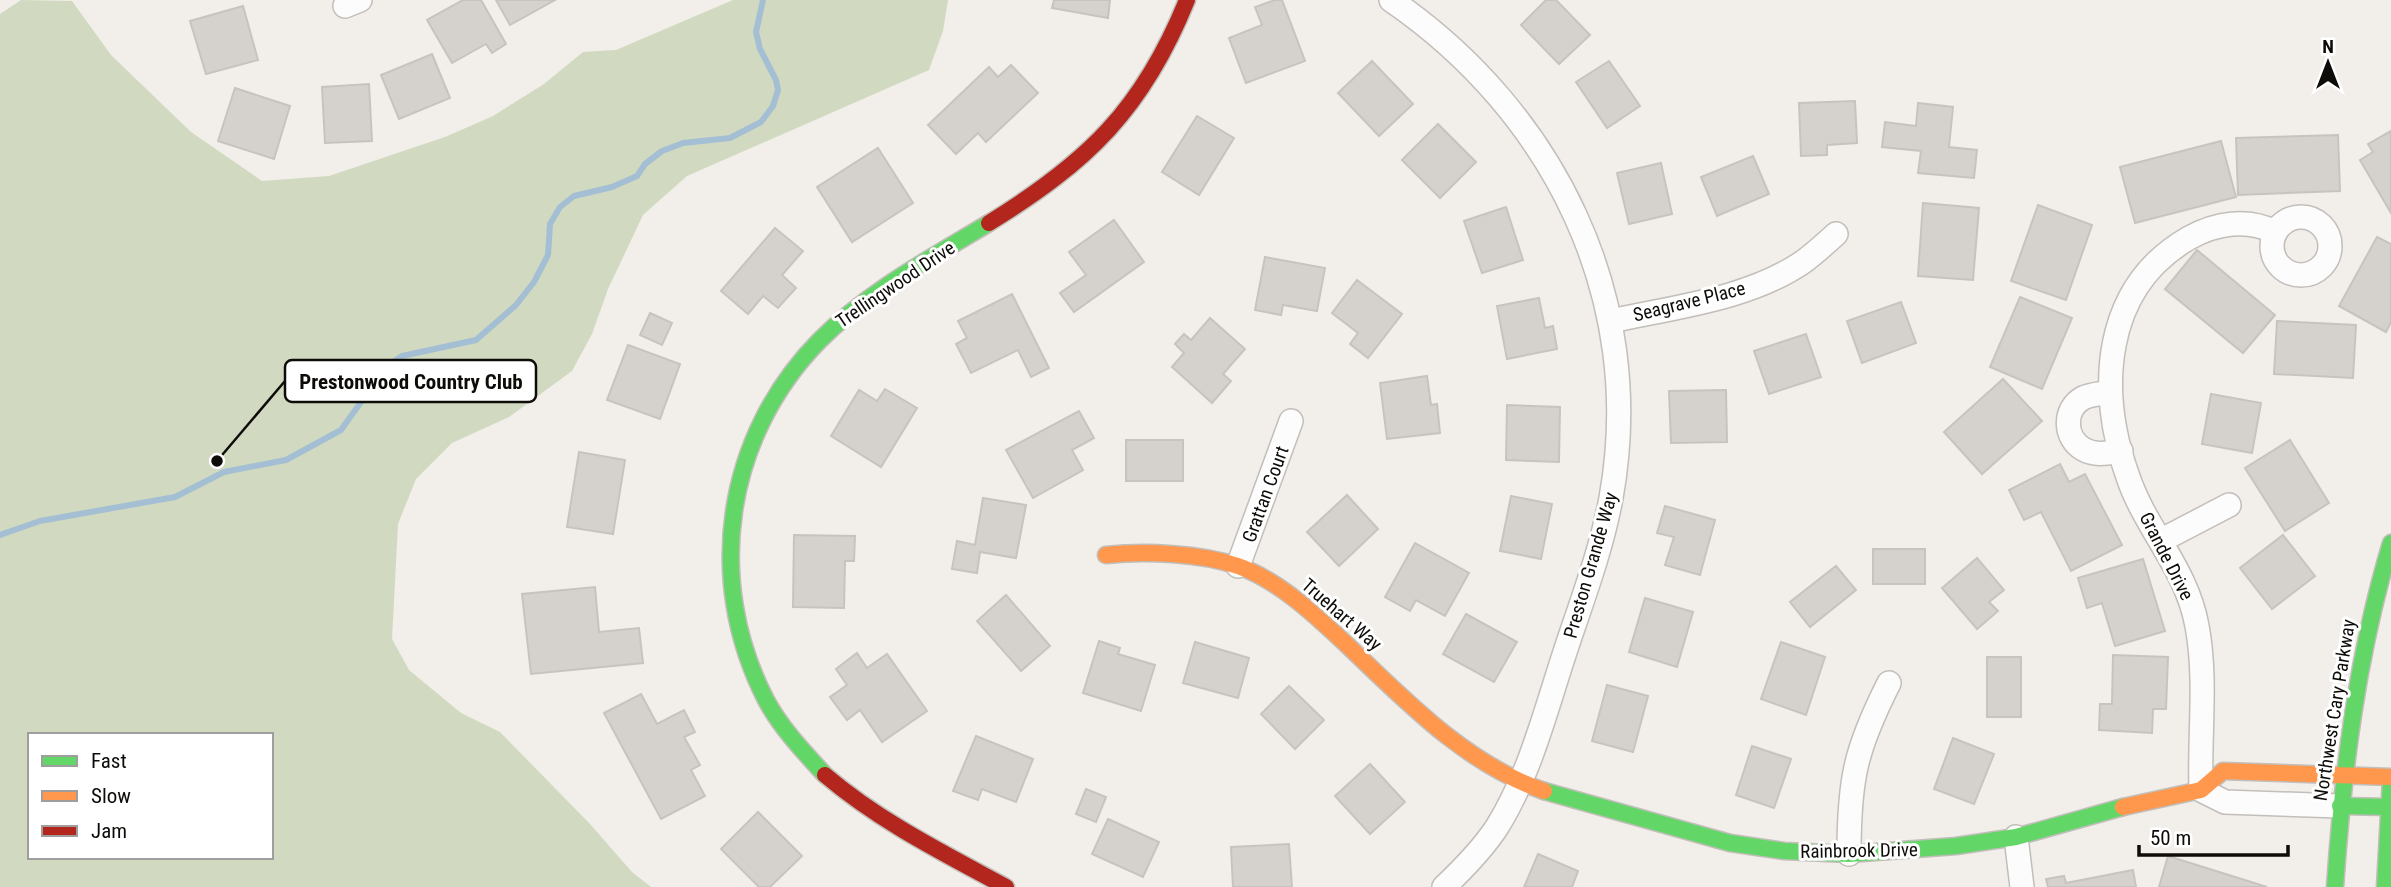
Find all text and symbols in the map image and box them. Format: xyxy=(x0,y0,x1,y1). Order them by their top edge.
north arrow xyxy=(2293,28,2363,98)
text: N xyxy=(2322,35,2334,58)
street label: Trellingwood Drive xyxy=(831,236,959,333)
street label: Seagrave Place xyxy=(1631,276,1748,327)
callout: Prestonwood Country Club xyxy=(285,360,536,402)
text: Prestonwood Country Club xyxy=(299,370,523,394)
street label: Grattan Court xyxy=(1237,443,1294,546)
street label: Preston Grande Way xyxy=(1559,489,1622,641)
street label: Grande Drive xyxy=(2135,508,2199,604)
street label: Truehart Way xyxy=(1297,573,1386,655)
street label: Northwest Cary Parkway xyxy=(2309,618,2360,802)
legend xyxy=(28,733,273,859)
text: Fast xyxy=(91,749,127,773)
text: Slow xyxy=(91,784,131,808)
scale bar xyxy=(2139,814,2288,858)
text: Jam xyxy=(91,819,127,843)
text: 50 m xyxy=(2150,826,2191,850)
street label: Rainbrook Drive xyxy=(1800,838,1918,863)

